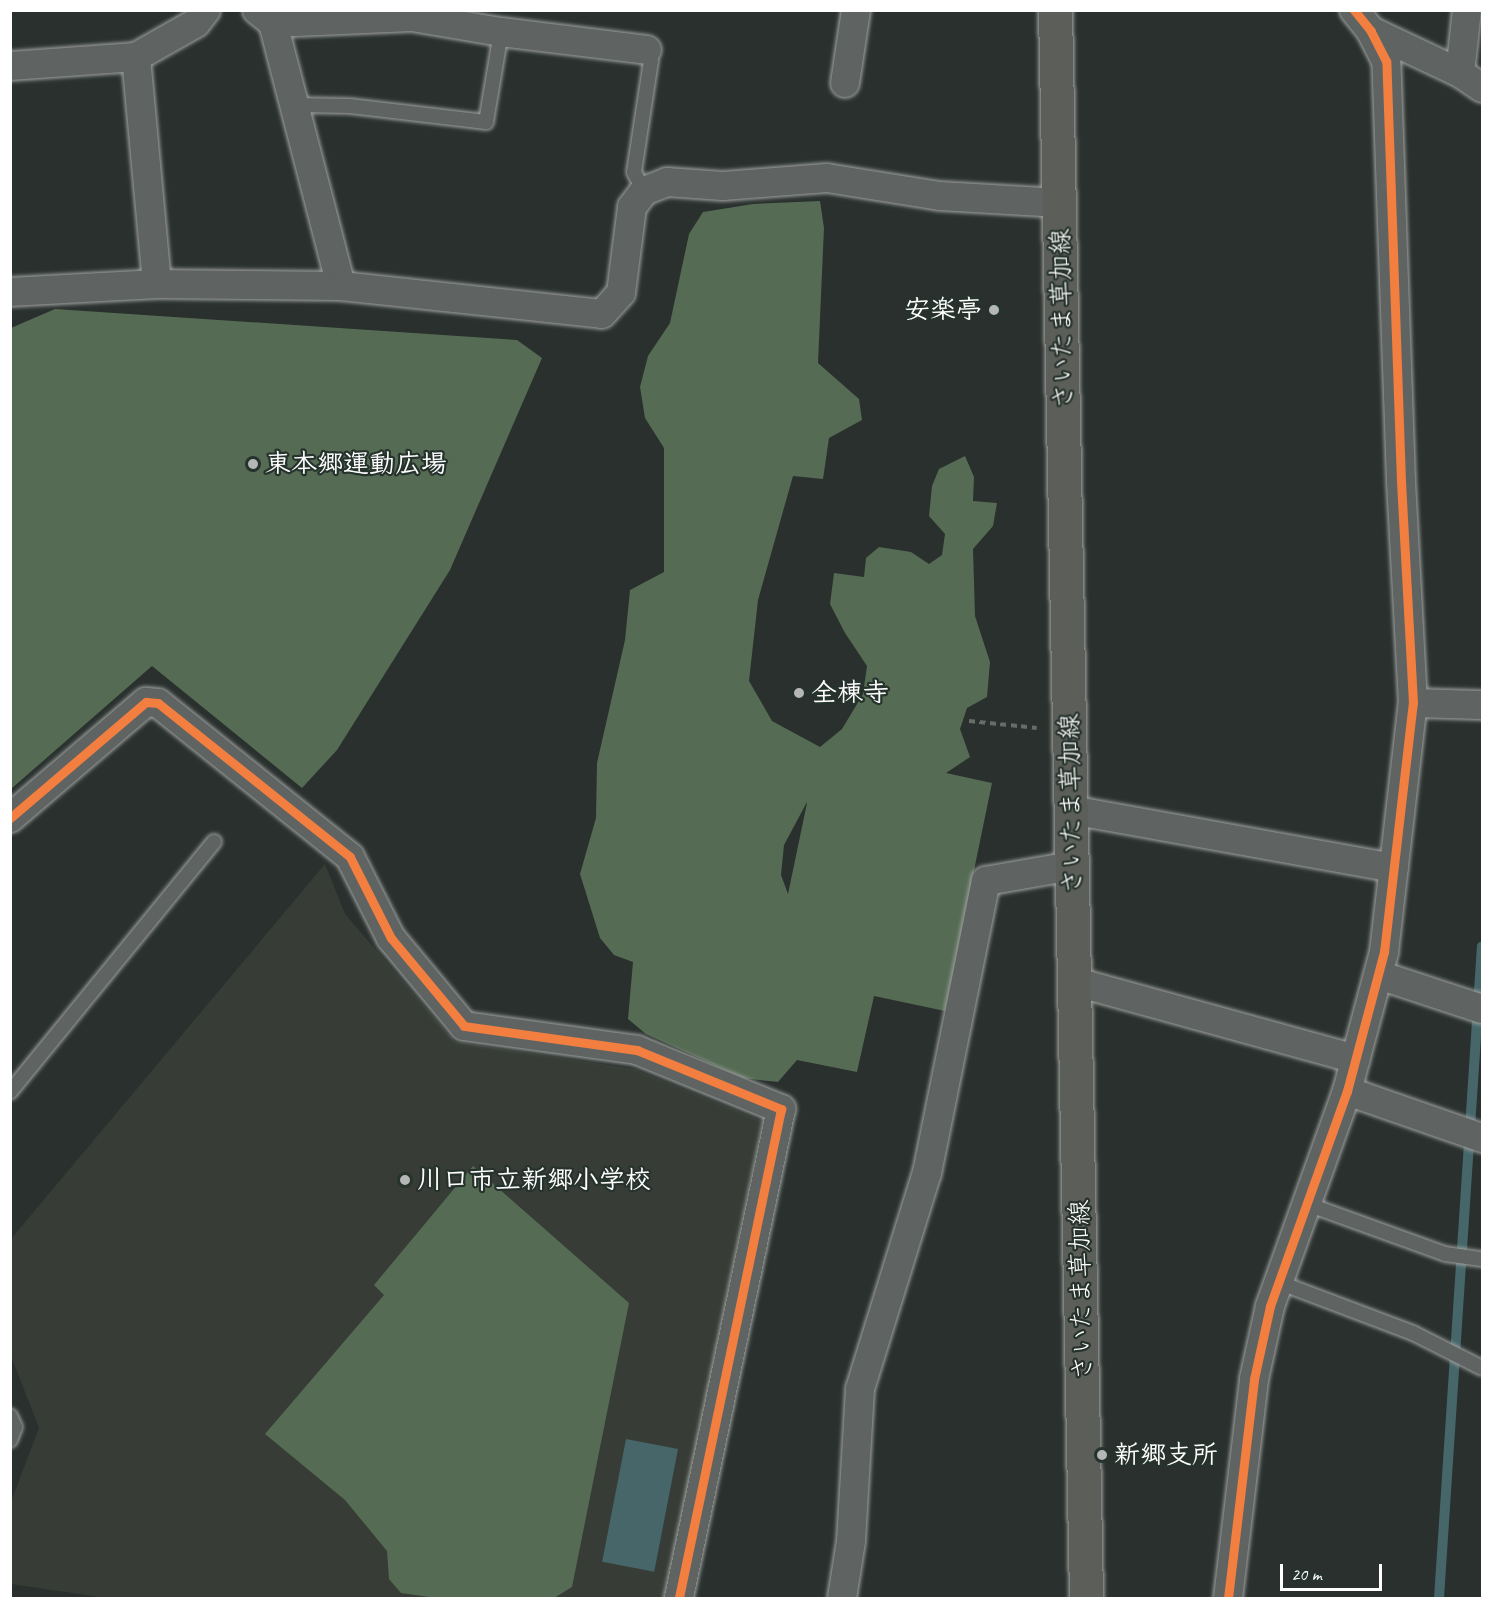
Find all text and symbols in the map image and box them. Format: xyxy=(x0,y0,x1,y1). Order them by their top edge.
street label: さいたま草加線 xyxy=(1045,228,1079,410)
place label: 安楽亭 xyxy=(904,294,982,326)
marker: 安楽亭 xyxy=(987,303,1001,317)
place label: 東本郷運動広場 xyxy=(265,448,447,480)
marker: 東本郷運動広場 xyxy=(246,457,260,471)
place label: 全棟寺 xyxy=(811,677,889,709)
marker: 全棟寺 xyxy=(792,686,806,700)
street label: さいたま草加線 xyxy=(1054,713,1088,895)
place label: 川口市立新郷小学校 xyxy=(417,1164,651,1196)
marker: 川口市立新郷小学校 xyxy=(398,1173,412,1187)
street label: さいたま草加線 xyxy=(1064,1199,1098,1381)
place label: 新郷支所 xyxy=(1114,1439,1218,1471)
marker: 新郷支所 xyxy=(1095,1448,1109,1462)
scale bar xyxy=(1283,1552,1385,1590)
text: 20 m xyxy=(1291,1563,1322,1585)

